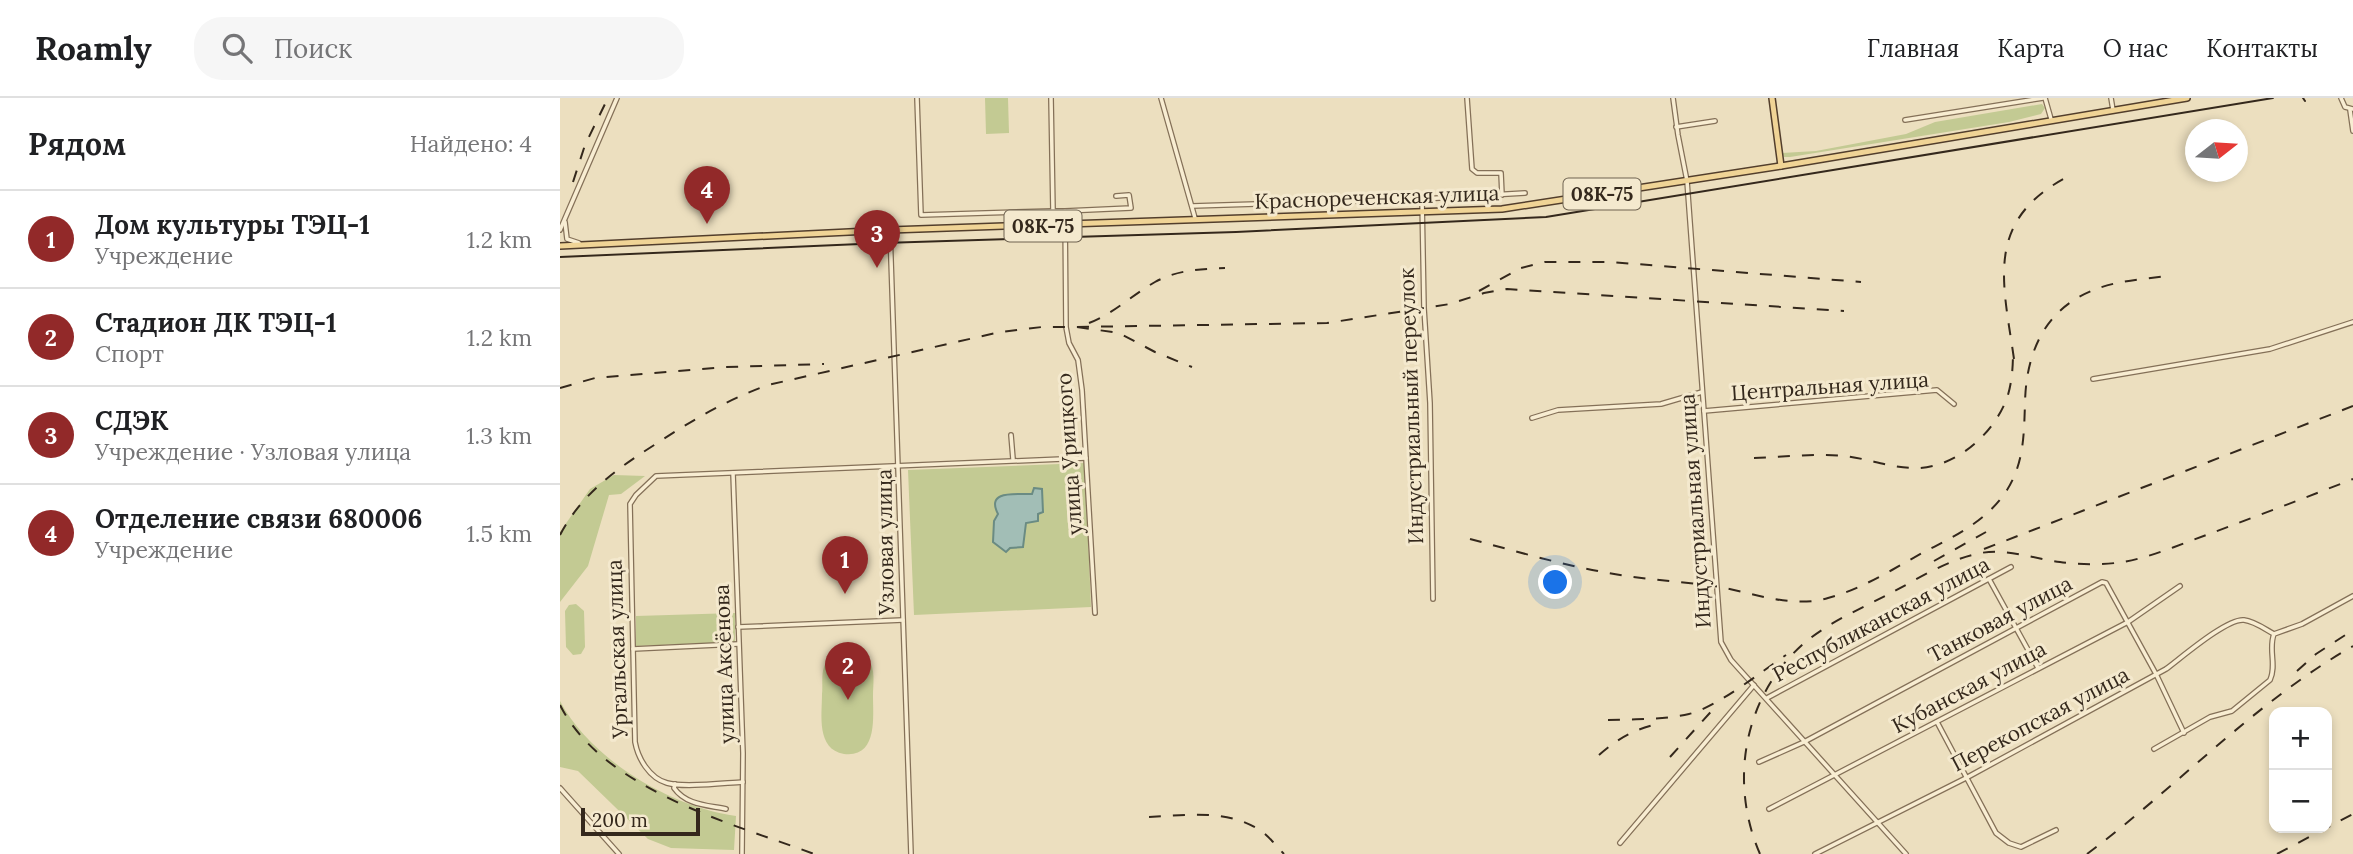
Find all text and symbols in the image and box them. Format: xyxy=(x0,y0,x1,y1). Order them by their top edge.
search box xyxy=(194,17,684,80)
text: Roamly xyxy=(35,27,152,69)
icon: search xyxy=(218,29,256,67)
text: Поиск xyxy=(274,32,352,65)
text: Главная xyxy=(1867,33,1959,64)
text: Карта xyxy=(1997,33,2065,64)
text: О нас xyxy=(2103,33,2168,64)
text: Контакты xyxy=(2206,33,2318,64)
north arrow xyxy=(2185,119,2248,182)
text: Рядом xyxy=(28,125,126,163)
text: Найдено: 4 xyxy=(410,129,532,158)
pin: 4 xyxy=(684,166,730,224)
road number: 08К-75 xyxy=(1564,178,1640,209)
street label: Краснореченская улица xyxy=(1254,179,1500,215)
text: Дом культуры ТЭЦ-1 xyxy=(95,208,370,241)
pin: 3 xyxy=(854,210,900,268)
road number: 08К-75 xyxy=(1004,210,1082,242)
text: 1 xyxy=(46,225,56,254)
text: 1.2 km xyxy=(467,225,532,254)
text: Учреждение xyxy=(95,241,233,270)
street label: Индустриальный переулок xyxy=(1393,267,1429,545)
text: Стадион ДК ТЭЦ-1 xyxy=(95,306,337,339)
text: 2 xyxy=(45,323,57,352)
text: 1.2 km xyxy=(467,323,532,352)
text: Спорт xyxy=(95,339,164,368)
street label: Центральная улица xyxy=(1730,366,1930,406)
street label: улица Урицкого xyxy=(1050,372,1088,536)
street label: Индустриальная улица xyxy=(1673,393,1717,629)
text: СДЭК xyxy=(95,404,168,437)
text: 3 xyxy=(45,421,57,450)
text: 1.3 km xyxy=(466,421,532,450)
text: Учреждение · Узловая улица xyxy=(95,437,411,466)
street label: Узловая улица xyxy=(870,468,900,616)
text: Отделение связи 680006 xyxy=(95,502,423,535)
text: 4 xyxy=(45,519,57,548)
text: 1.5 km xyxy=(466,519,532,548)
text: Учреждение xyxy=(95,535,233,564)
pin: 1 xyxy=(822,536,868,594)
street label: Республиканская улица xyxy=(1768,550,1994,688)
street label: Ургальская улица xyxy=(600,559,634,740)
your location xyxy=(1538,565,1572,599)
street label: Танковая улица xyxy=(1923,570,2077,668)
street label: улица Аксёнова xyxy=(708,584,740,744)
street label: Кубанская улица xyxy=(1887,635,2051,739)
pin: 2 xyxy=(825,642,871,700)
street label: Перекопская улица xyxy=(1946,661,2134,777)
map controls xyxy=(2269,707,2332,833)
button: + xyxy=(2269,707,2332,770)
button: − xyxy=(2269,770,2332,833)
scale bar xyxy=(581,805,700,837)
text: 200 m xyxy=(592,808,648,832)

